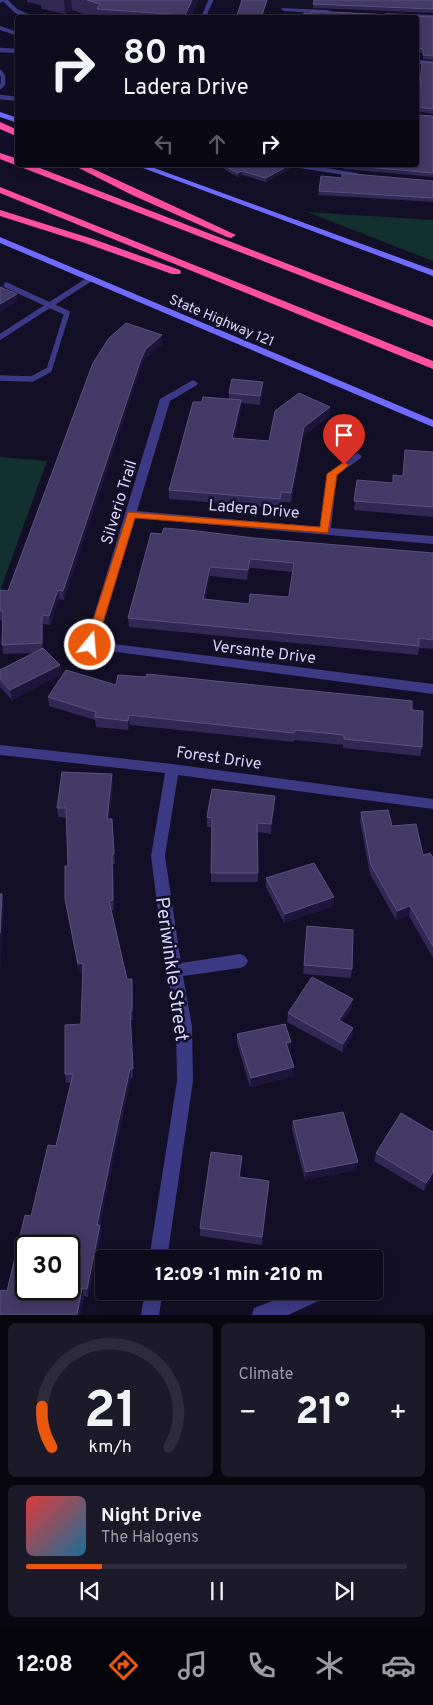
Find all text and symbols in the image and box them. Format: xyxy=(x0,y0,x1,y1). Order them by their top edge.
text: 80 m xyxy=(123,32,207,76)
icon: right xyxy=(40,35,105,100)
text: Ladera Drive xyxy=(123,75,249,102)
icon: left xyxy=(150,130,178,158)
icon: ahead xyxy=(203,130,231,158)
icon: right xyxy=(256,130,284,158)
street label: State Highway 121 xyxy=(166,292,276,351)
pin xyxy=(323,414,365,465)
icon: arrive xyxy=(330,421,358,449)
street label: Silverio Trail xyxy=(98,458,142,547)
street label: Ladera Drive xyxy=(207,496,300,524)
position arrow xyxy=(63,618,115,670)
street label: Versante Drive xyxy=(211,637,317,669)
street label: Forest Drive xyxy=(175,743,263,775)
street label: Periwinkle Street xyxy=(149,895,193,1043)
speed limit sign: 30 xyxy=(15,1235,80,1300)
text: 12:09 · 1 min · 210 m xyxy=(155,1263,323,1287)
text: Climate xyxy=(239,1365,293,1385)
text: 21 xyxy=(84,1380,137,1446)
text: 21° xyxy=(295,1389,350,1438)
text: − xyxy=(239,1396,257,1432)
text: + xyxy=(389,1396,407,1432)
text: km/h xyxy=(89,1436,132,1459)
text: Night Drive xyxy=(101,1504,202,1528)
text: The Halogens xyxy=(101,1528,199,1548)
icon: previous xyxy=(76,1577,104,1605)
icon: pause xyxy=(203,1577,231,1605)
icon: next xyxy=(330,1577,358,1605)
icon: directions xyxy=(106,1648,141,1683)
icon: music xyxy=(175,1648,210,1683)
icon: phone xyxy=(244,1648,279,1683)
icon: climate xyxy=(312,1648,347,1683)
icon: car xyxy=(381,1648,416,1683)
text: 12:08 xyxy=(17,1652,73,1679)

